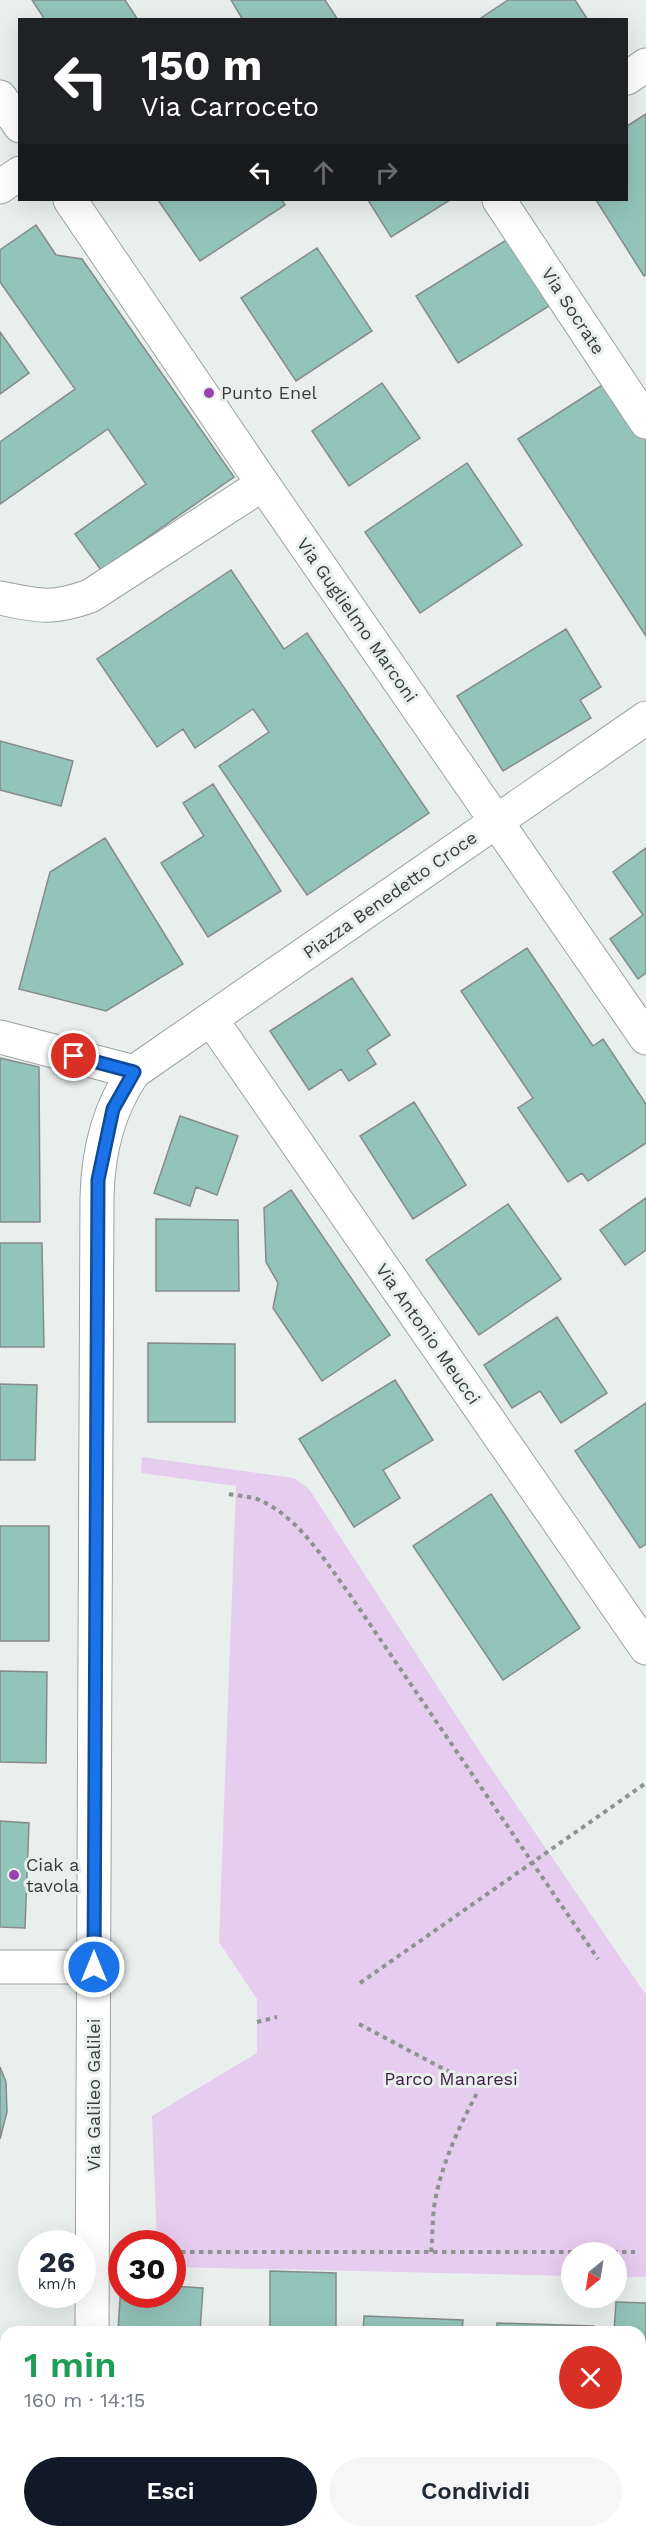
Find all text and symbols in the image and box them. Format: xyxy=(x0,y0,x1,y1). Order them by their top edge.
text: 150 m xyxy=(141,41,262,90)
icon: left xyxy=(42,42,120,120)
text: Via Carroceto xyxy=(141,91,319,123)
icon: left xyxy=(244,156,277,189)
icon: ahead xyxy=(307,156,340,189)
icon: right xyxy=(370,156,403,189)
street label: Via Socrate xyxy=(537,263,609,358)
place label: Punto Enel xyxy=(221,382,318,403)
marker: Punto Enel xyxy=(202,386,216,400)
street label: Via Guglielmo Marconi xyxy=(293,534,422,706)
street label: Piazza Benedetto Croce xyxy=(299,826,481,963)
pin xyxy=(48,1030,99,1081)
icon: arrive xyxy=(57,1039,90,1072)
street label: Via Antonio Meucci xyxy=(372,1259,485,1408)
place label: Ciak a tavola xyxy=(26,1854,79,1896)
marker: Ciak a tavola xyxy=(7,1868,21,1882)
position arrow xyxy=(62,1935,126,1999)
street label: Via Galileo Galilei xyxy=(83,2019,104,2171)
park label: Parco Manaresi xyxy=(384,2068,518,2089)
speed limit sign: 30 xyxy=(108,2230,186,2308)
north arrow xyxy=(561,2242,627,2308)
map controls xyxy=(561,2242,627,2308)
text: 26 xyxy=(39,2244,75,2279)
text: km/h xyxy=(38,2275,76,2293)
text: 1 min xyxy=(24,2344,116,2386)
button: close xyxy=(559,2346,622,2409)
text: 160 m · 14:15 xyxy=(24,2388,145,2412)
button: Esci xyxy=(24,2457,317,2526)
button: Condividi xyxy=(329,2457,622,2526)

